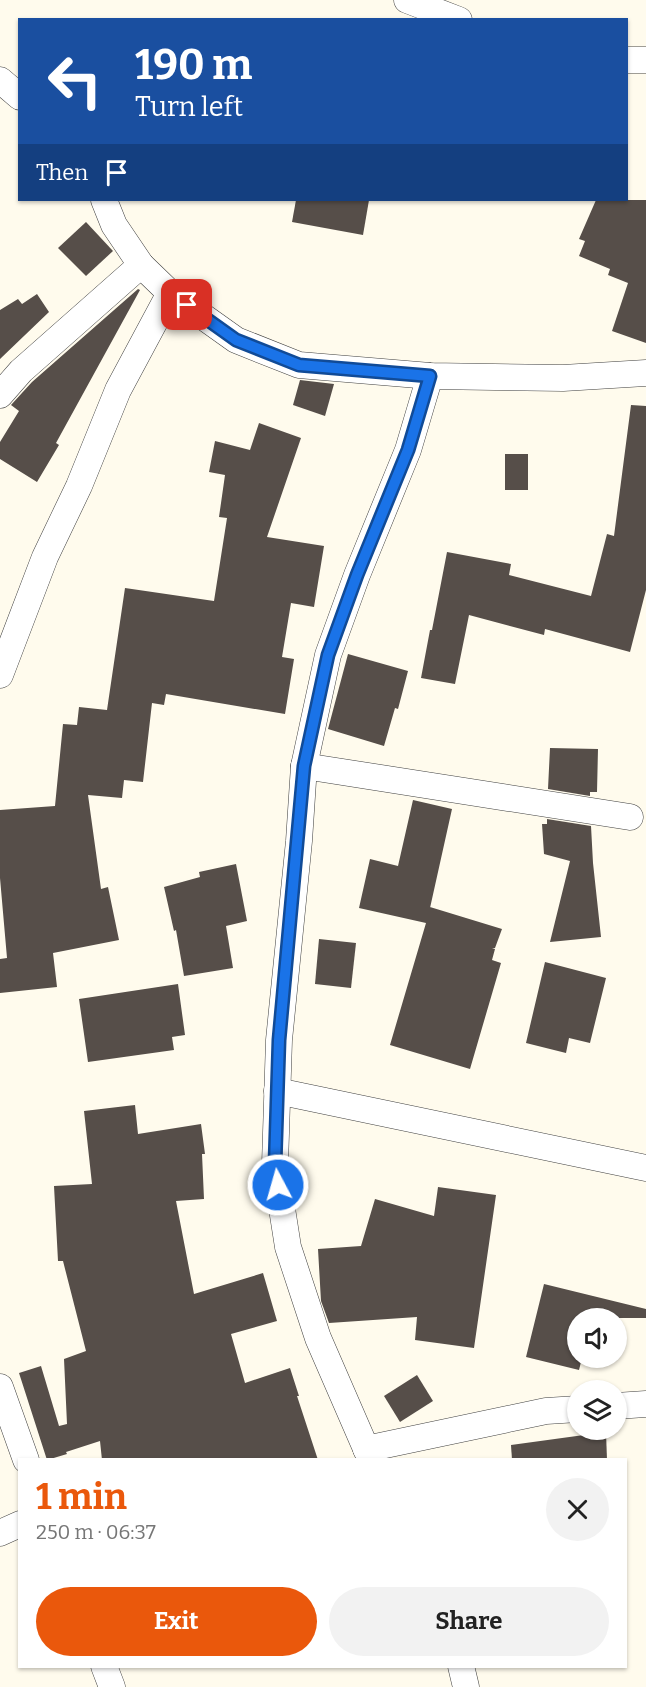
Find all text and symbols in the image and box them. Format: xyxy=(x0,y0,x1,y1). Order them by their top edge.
text: 190 m xyxy=(135,40,252,90)
icon: left xyxy=(36,42,114,120)
text: Turn left xyxy=(135,91,243,123)
icon: arrive xyxy=(100,156,133,189)
text: Then xyxy=(36,159,88,186)
pin xyxy=(161,279,212,330)
icon: arrive xyxy=(170,288,203,321)
position arrow xyxy=(246,1153,310,1217)
map controls xyxy=(567,1308,627,1440)
button: sound xyxy=(567,1308,627,1368)
button: layers xyxy=(567,1380,627,1440)
text: 1 min xyxy=(36,1475,127,1519)
button: close xyxy=(546,1478,609,1541)
text: 250 m · 06:37 xyxy=(36,1520,156,1544)
button: Exit xyxy=(36,1587,317,1656)
button: Share xyxy=(329,1587,609,1656)

